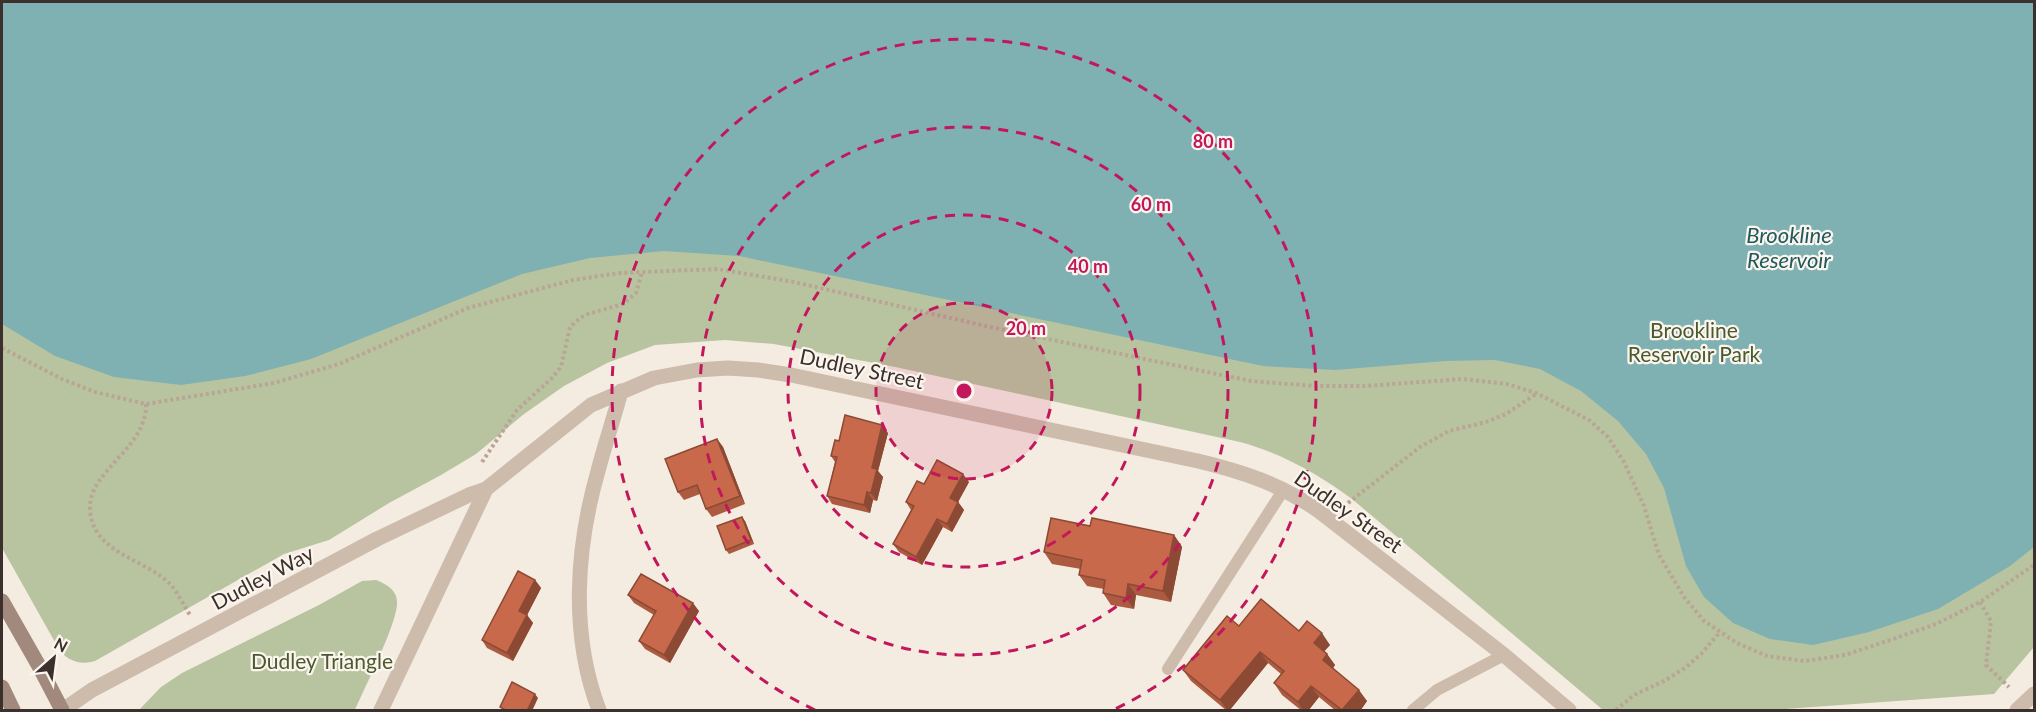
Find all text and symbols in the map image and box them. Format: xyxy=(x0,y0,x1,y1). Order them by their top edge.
text: 80 m xyxy=(1193,130,1233,152)
text: 60 m xyxy=(1131,193,1171,215)
water label: Brookline Reservoir xyxy=(1746,221,1832,273)
text: 40 m xyxy=(1068,255,1108,277)
text: 20 m xyxy=(1006,317,1046,339)
park label: Brookline Reservoir Park xyxy=(1628,317,1761,366)
street label: Dudley Street xyxy=(798,343,927,393)
centre of rings xyxy=(954,381,974,401)
street label: Dudley Street xyxy=(1290,465,1408,558)
street label: Dudley Way xyxy=(207,540,317,614)
north arrow xyxy=(24,628,84,688)
text: N xyxy=(51,633,71,656)
park label: Dudley Triangle xyxy=(251,648,393,673)

